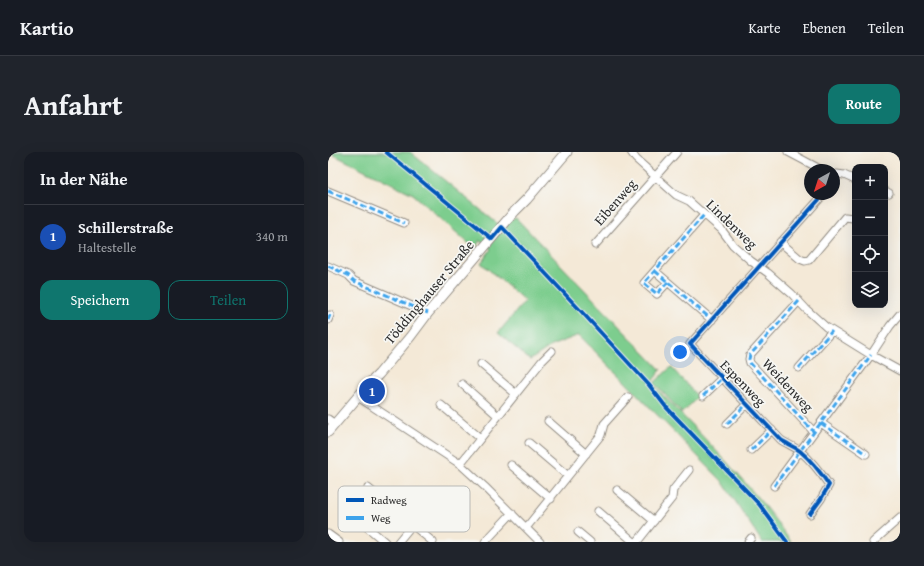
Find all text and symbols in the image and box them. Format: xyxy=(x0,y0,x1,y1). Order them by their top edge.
text: Kartio xyxy=(20,14,74,42)
text: Karte xyxy=(748,18,781,38)
text: Ebenen xyxy=(803,18,846,38)
text: Teilen xyxy=(868,18,904,38)
text: Anfahrt xyxy=(24,84,123,125)
button: Route xyxy=(828,84,900,124)
north arrow xyxy=(804,164,840,200)
map controls xyxy=(852,164,888,308)
button: + xyxy=(852,164,888,200)
text: In der Nähe xyxy=(40,166,128,191)
street label: Eibenweg xyxy=(589,174,641,230)
street label: Lindenweg xyxy=(702,195,762,253)
button: − xyxy=(852,200,888,236)
text: Schillerstraße xyxy=(78,217,173,238)
text: 1 xyxy=(50,227,56,246)
text: 340 m xyxy=(256,227,288,246)
street label: Töddinghauser Straße xyxy=(379,235,479,348)
button: locate xyxy=(852,236,888,272)
text: Haltestelle xyxy=(78,238,136,257)
button: layers xyxy=(852,272,888,308)
button: Speichern xyxy=(40,280,160,320)
button: Teilen xyxy=(168,280,288,320)
your location xyxy=(670,342,690,362)
street label: Weidenweg xyxy=(758,354,818,416)
street label: Espenweg xyxy=(716,355,770,411)
pin: 1 xyxy=(359,376,385,406)
legend xyxy=(338,486,470,532)
text: Radweg xyxy=(371,492,407,508)
text: Weg xyxy=(371,510,391,526)

